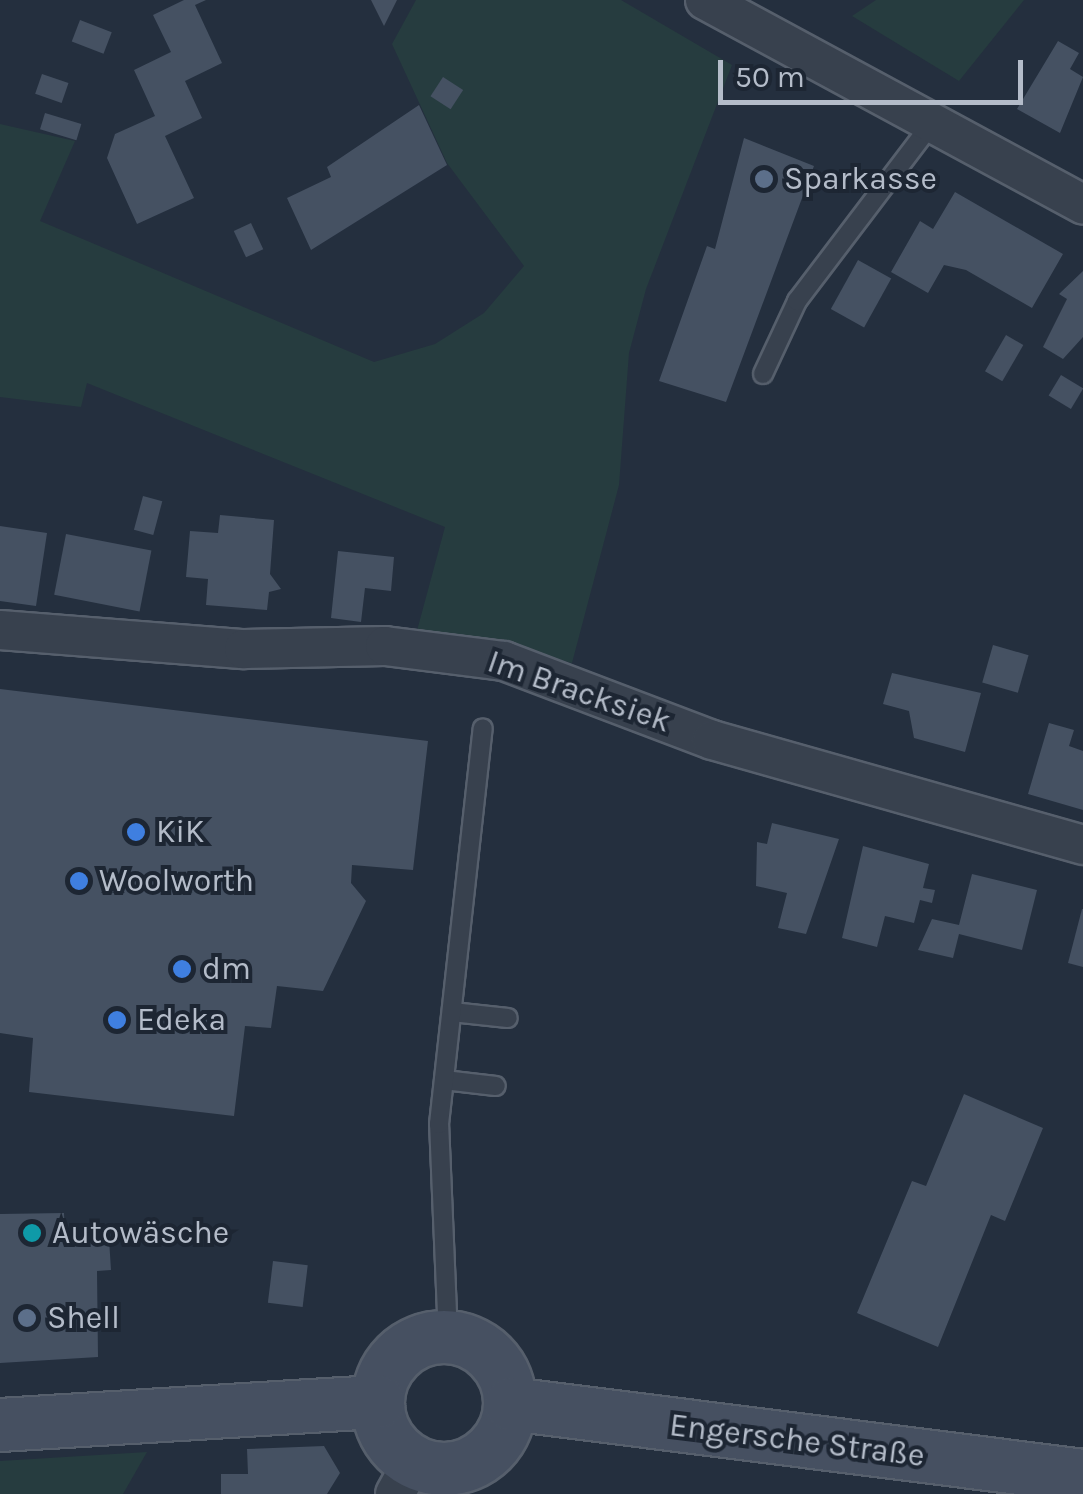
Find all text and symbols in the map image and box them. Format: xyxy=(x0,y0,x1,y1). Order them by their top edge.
scale bar xyxy=(723,40,1028,102)
text: 50 m xyxy=(735,59,805,95)
place label: Sparkasse xyxy=(784,160,937,198)
marker: Sparkasse xyxy=(753,168,775,190)
street label: Im Bracksiek xyxy=(482,643,676,741)
place label: KiK xyxy=(156,813,204,851)
marker: KiK xyxy=(125,821,147,843)
place label: Woolworth xyxy=(99,862,254,900)
marker: Woolworth xyxy=(68,870,90,892)
place label: dm xyxy=(202,950,251,988)
marker: dm xyxy=(171,958,193,980)
place label: Edeka xyxy=(137,1001,226,1039)
marker: Edeka xyxy=(106,1009,128,1031)
place label: Autowäsche xyxy=(52,1214,229,1252)
marker: Autowäsche xyxy=(21,1222,43,1244)
place label: Shell xyxy=(47,1299,120,1337)
marker: Shell xyxy=(16,1307,38,1329)
street label: Engersche Straße xyxy=(667,1406,927,1476)

